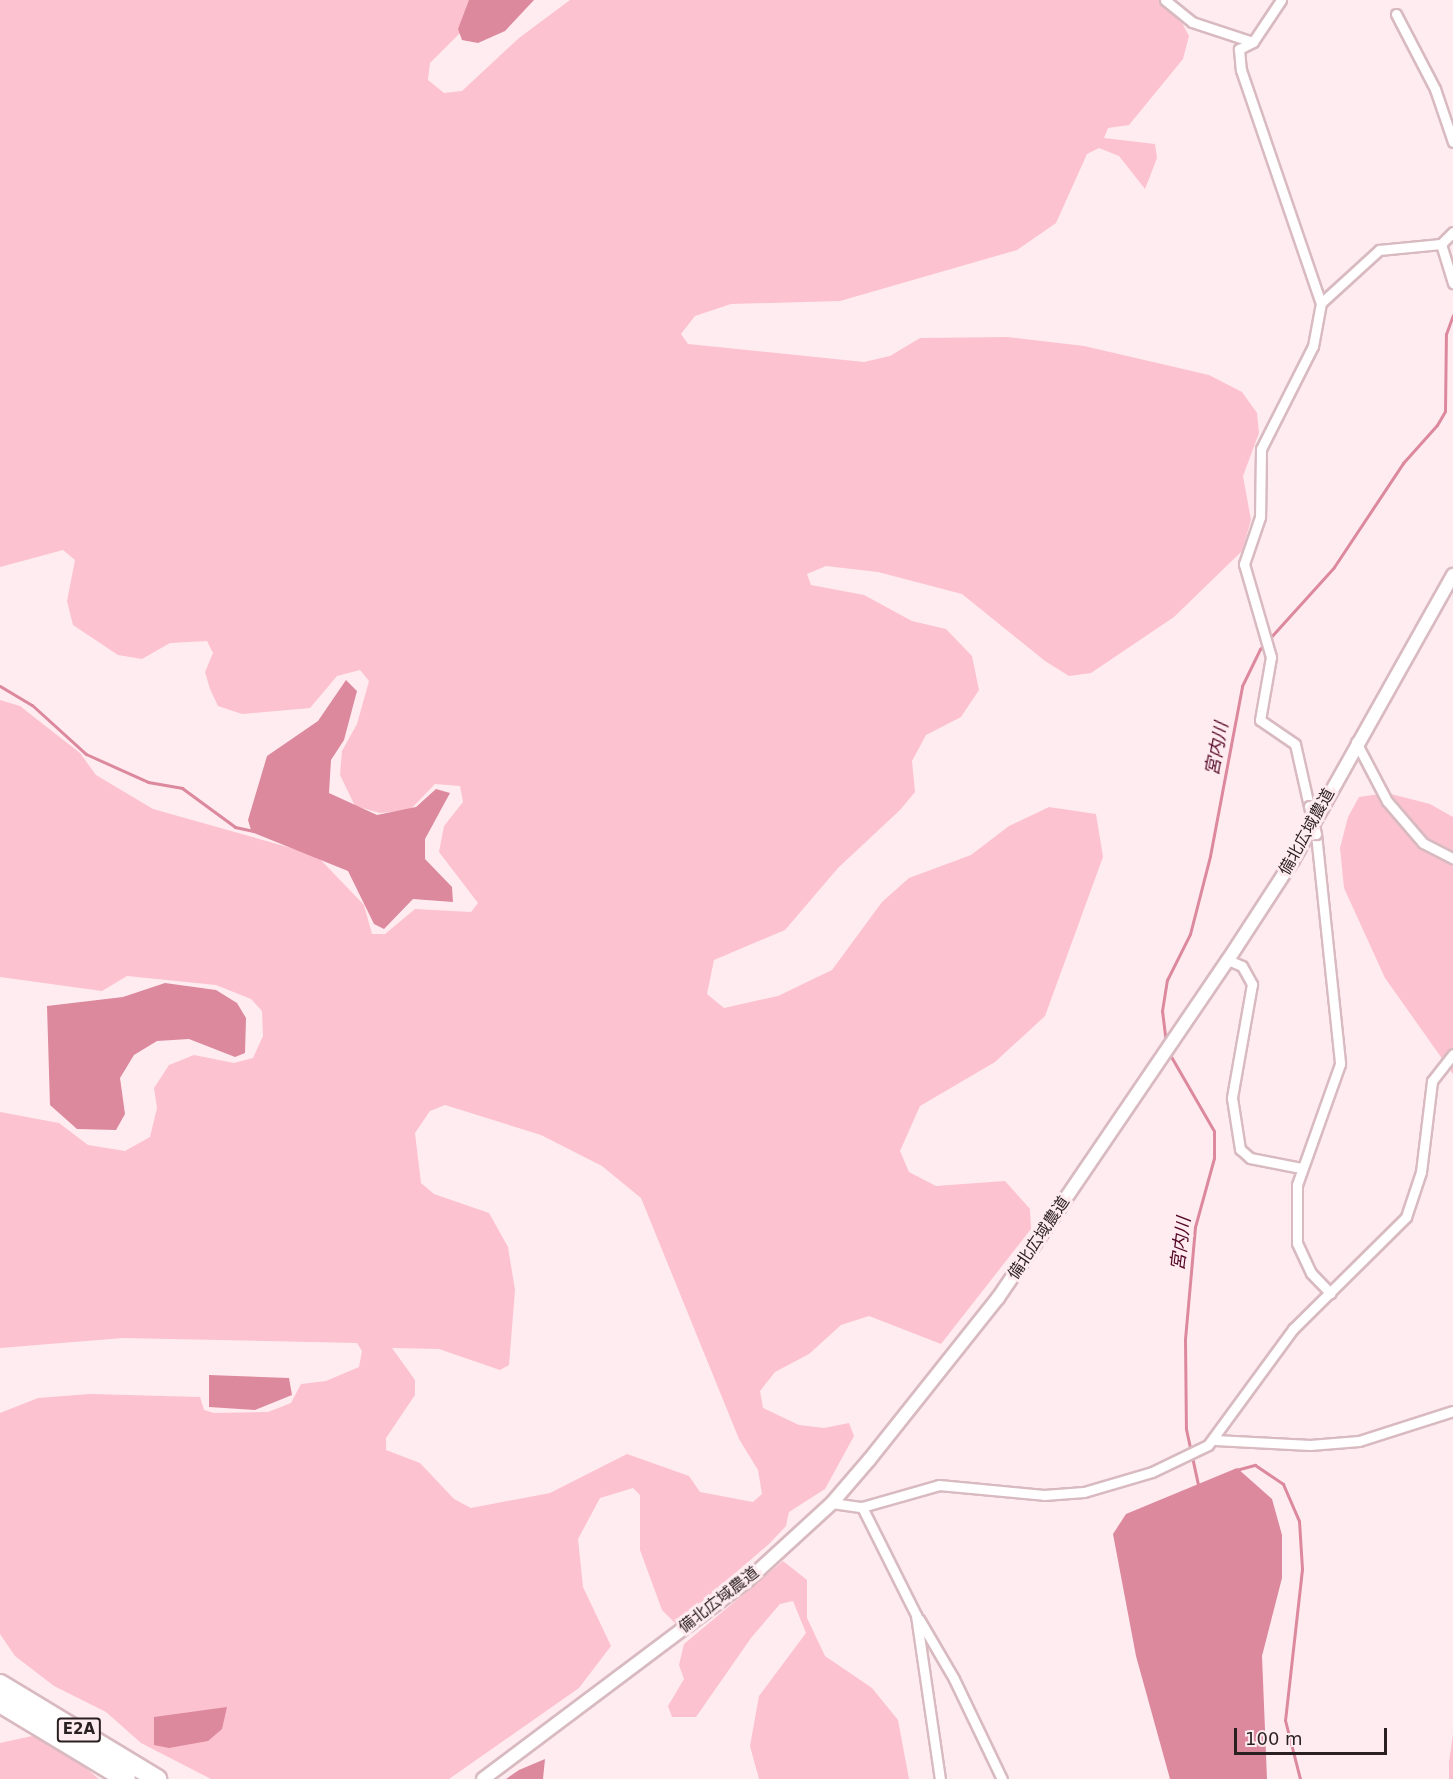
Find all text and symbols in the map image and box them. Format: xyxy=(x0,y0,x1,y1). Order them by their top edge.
water label: 宮内川 xyxy=(1201,720,1233,778)
street label: 備北広域農道 xyxy=(1275,785,1339,879)
street label: 備北広域農道 xyxy=(1004,1193,1074,1283)
water label: 宮内川 xyxy=(1167,1216,1195,1272)
street label: 備北広域農道 xyxy=(675,1563,763,1637)
scale bar xyxy=(1237,1716,1390,1754)
road number: E2A xyxy=(56,1718,101,1742)
text: 100 m xyxy=(1245,1728,1303,1749)

